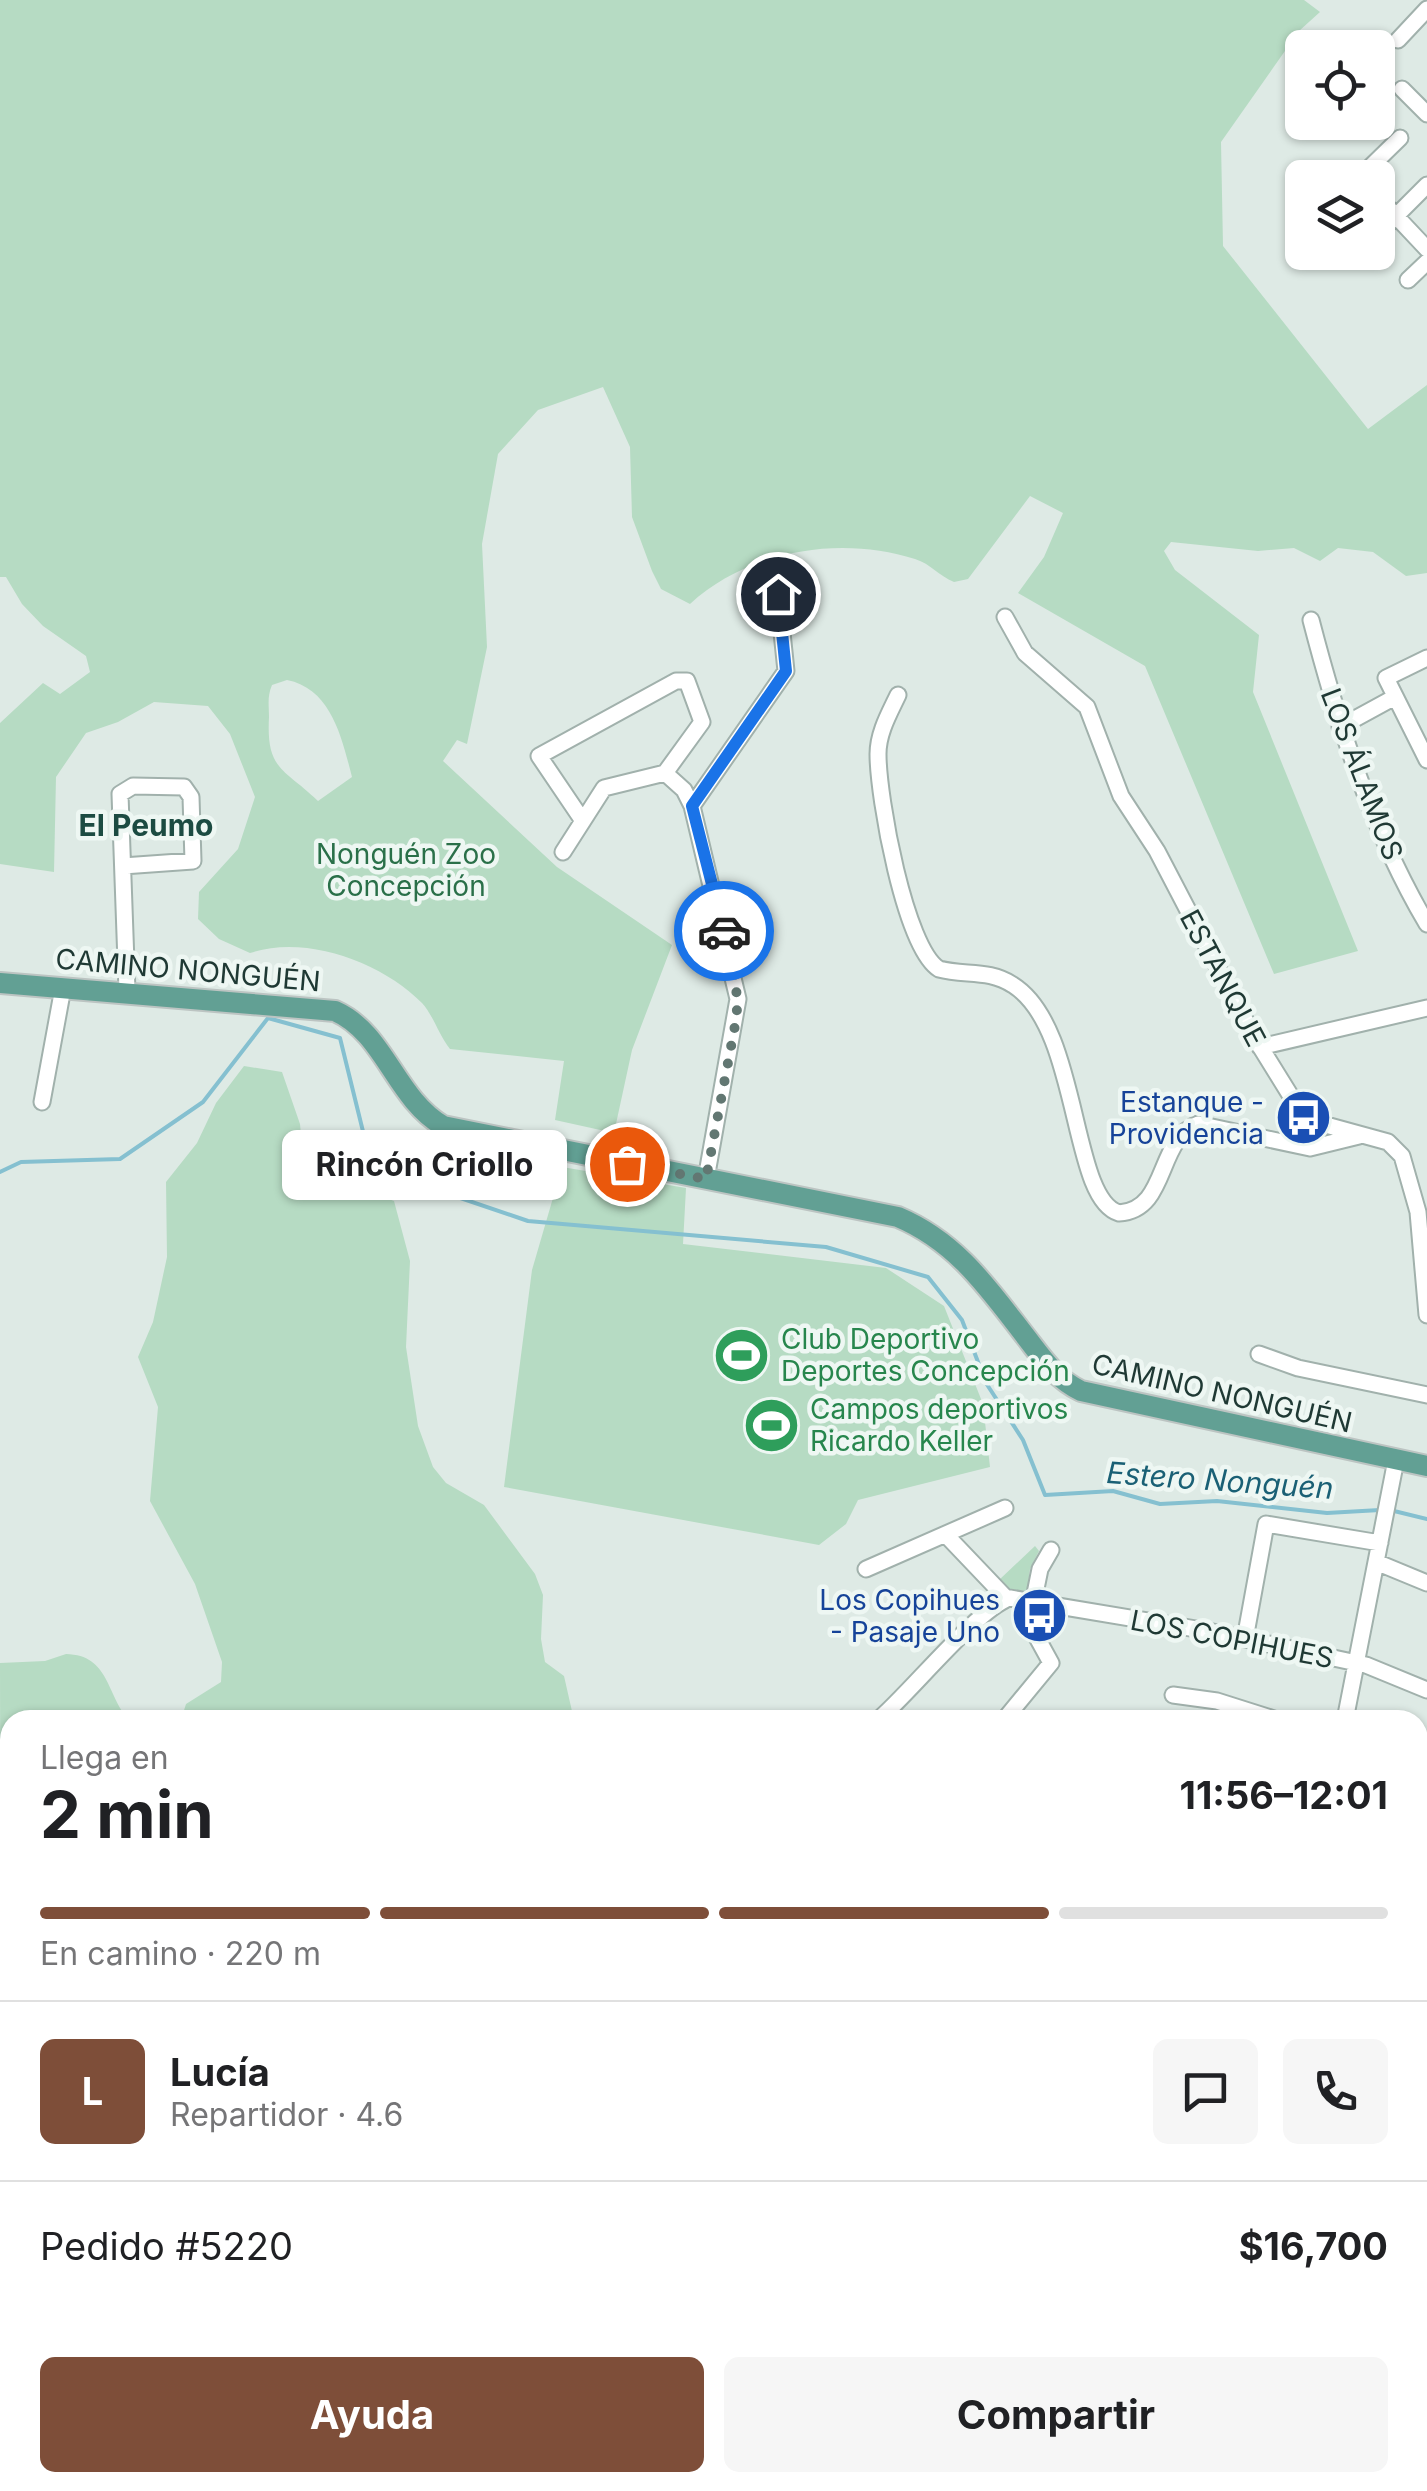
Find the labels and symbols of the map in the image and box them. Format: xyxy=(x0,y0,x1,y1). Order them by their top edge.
pin xyxy=(736,552,821,637)
street label: LOS ÁLAMOS xyxy=(1314,683,1411,865)
district label: El Peumo xyxy=(79,807,213,843)
park label: Nonguén Zoo Concepción xyxy=(316,837,496,903)
courier xyxy=(674,881,774,981)
street label: ESTANQUE xyxy=(1173,904,1273,1052)
street label: CAMINO NONGUÉN xyxy=(54,940,322,999)
place label: Estanque - Providencia xyxy=(1109,1085,1264,1151)
bus stop icon: Estanque - Providencia xyxy=(1273,1088,1333,1148)
pin xyxy=(585,1122,670,1207)
callout: Rincón Criollo xyxy=(282,1129,567,1199)
place label: Club Deportivo Deportes Concepción xyxy=(781,1322,1070,1388)
sports icon: Club Deportivo Deportes Concepción xyxy=(712,1325,772,1385)
street label: CAMINO NONGUÉN xyxy=(1089,1346,1355,1439)
place label: Campos deportivos Ricardo Keller xyxy=(810,1392,1068,1458)
sports icon: Campos deportivos Ricardo Keller xyxy=(741,1395,801,1455)
water label: Estero Nonguén xyxy=(1105,1454,1335,1506)
place label: Los Copihues - Pasaje Uno xyxy=(819,1583,1000,1649)
bus stop icon: Los Copihues - Pasaje Uno xyxy=(1009,1586,1069,1646)
street label: LOS COPIHUES xyxy=(1128,1603,1336,1675)

